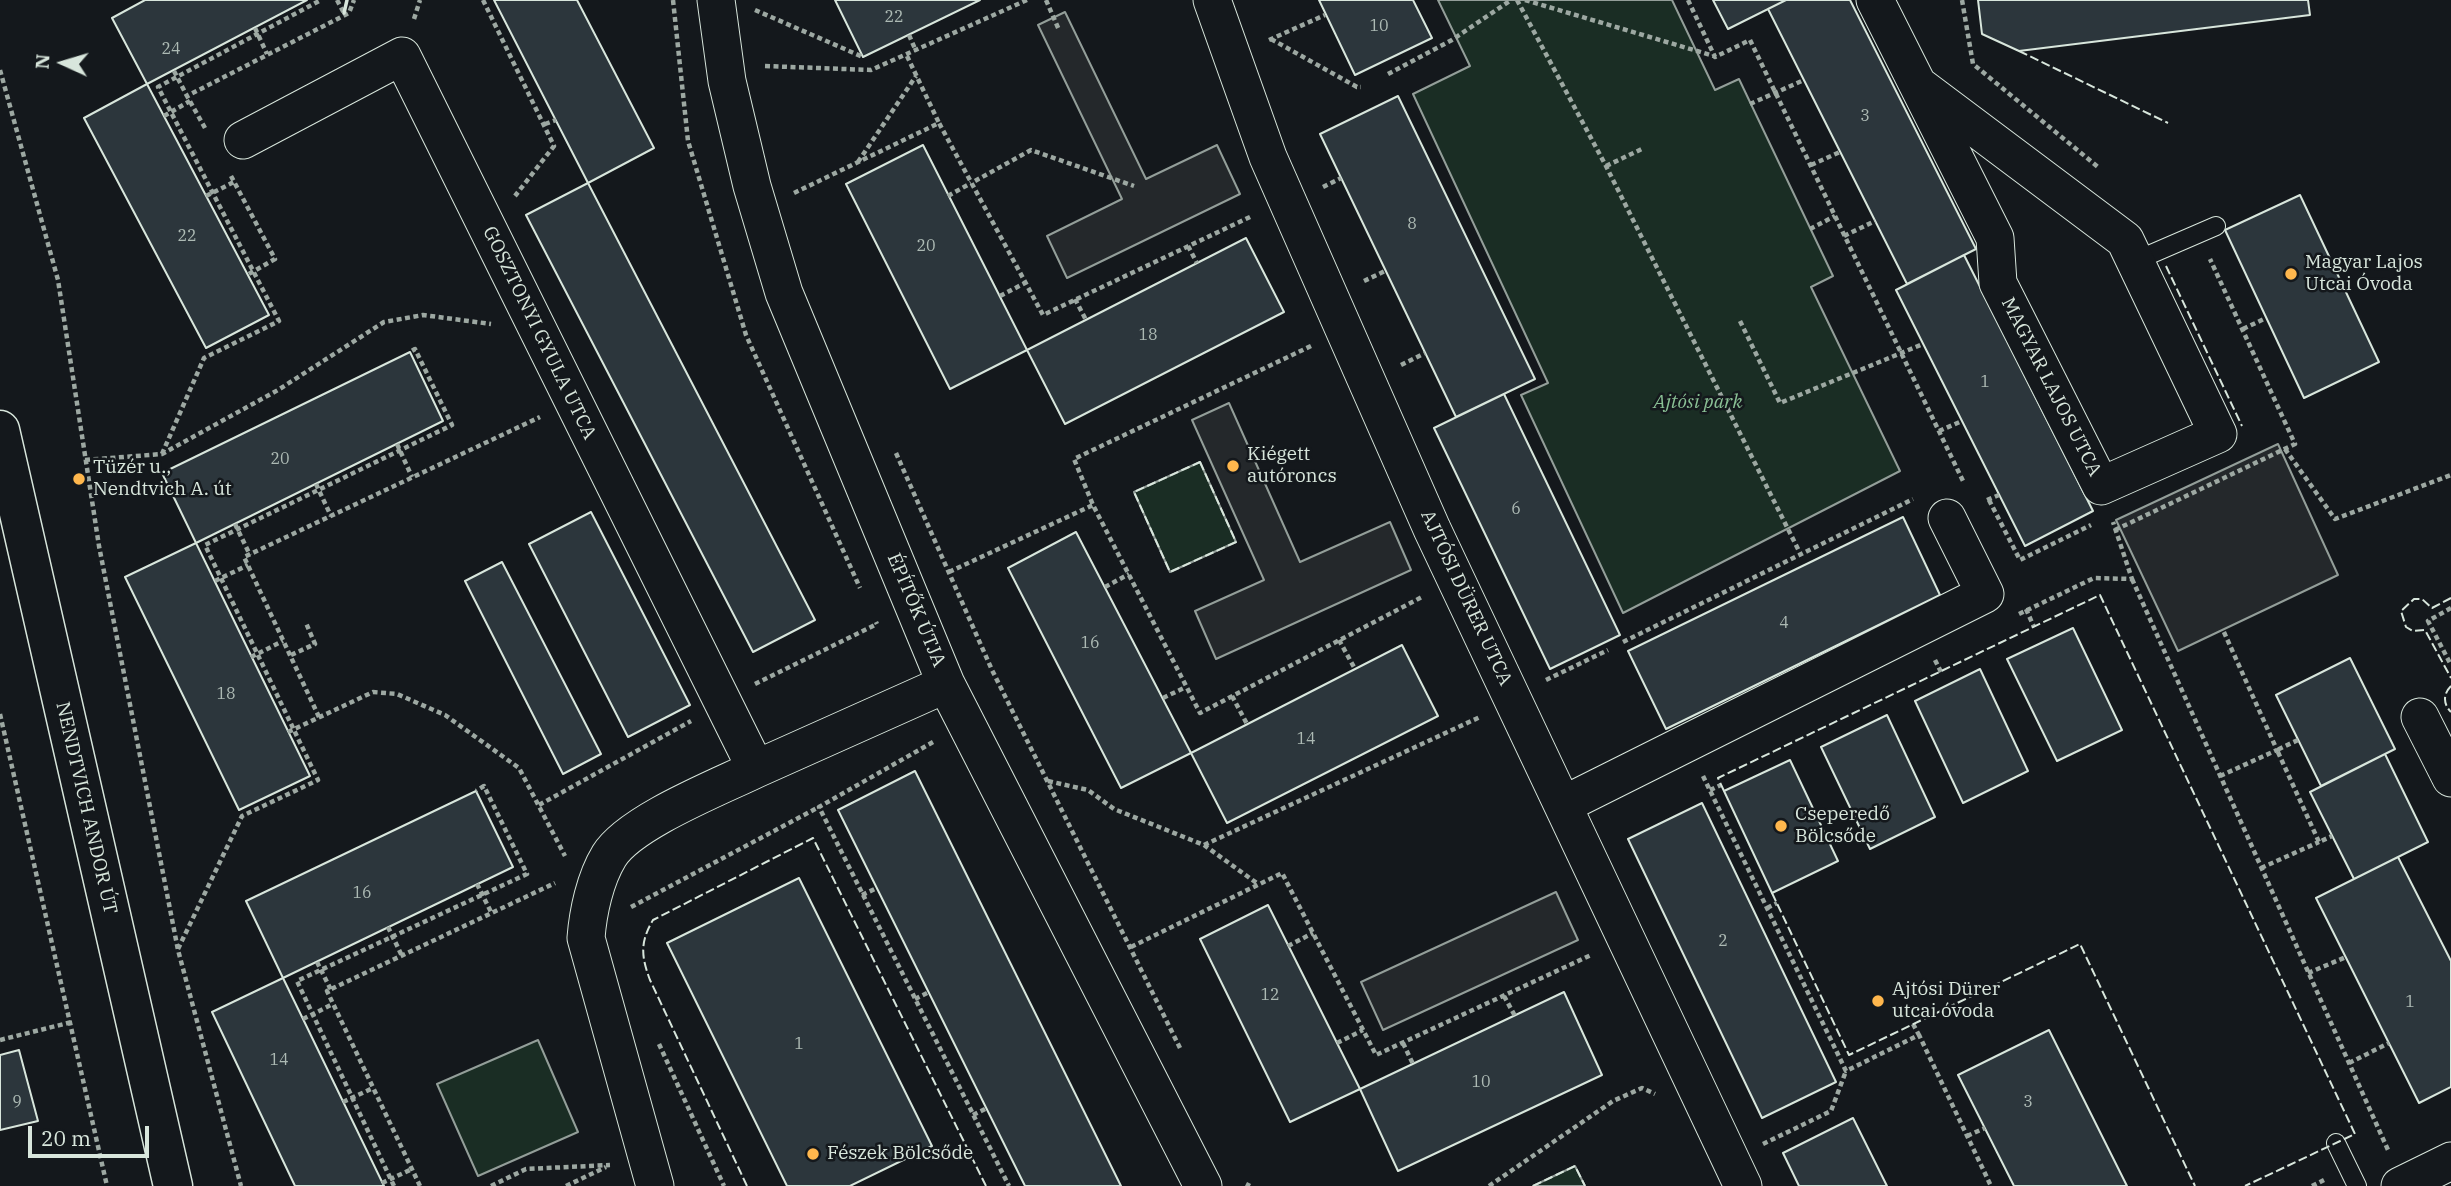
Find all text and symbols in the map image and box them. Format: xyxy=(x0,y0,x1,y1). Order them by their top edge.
house number: 22 xyxy=(884,7,904,27)
house number: 10 xyxy=(1369,16,1389,36)
north arrow xyxy=(28,28,98,98)
house number: 24 xyxy=(161,39,181,59)
text: N xyxy=(30,53,55,70)
house number: 3 xyxy=(1860,106,1870,126)
house number: 8 xyxy=(1407,214,1417,234)
street label: GOSZTONYI GYULA UTCA xyxy=(477,223,601,443)
house number: 22 xyxy=(177,226,197,246)
house number: 20 xyxy=(916,236,936,256)
place label: Magyar Lajos Utcai Óvoda xyxy=(2305,252,2423,296)
marker: Magyar Lajos Utcai Óvoda xyxy=(2283,266,2299,282)
street label: MAGYAR LAJOS UTCA xyxy=(1996,294,2106,480)
house number: 18 xyxy=(1138,325,1158,345)
house number: 1 xyxy=(1980,372,1990,392)
park label: Ajtósi park xyxy=(1654,392,1742,414)
place label: Kiégett autóroncs xyxy=(1247,444,1337,488)
house number: 20 xyxy=(270,449,290,469)
place label: Tüzér u., Nendtvich A. út xyxy=(93,457,232,501)
marker: Kiégett autóroncs xyxy=(1225,458,1241,474)
marker: Tüzér u., Nendtvich A. út xyxy=(71,471,87,487)
house number: 6 xyxy=(1511,499,1521,519)
street label: AJTÓSI DÜRER UTCA xyxy=(1415,507,1517,689)
street label: ÉPÍTŐK ÚTJA xyxy=(882,550,950,670)
house number: 4 xyxy=(1779,613,1789,633)
house number: 16 xyxy=(1080,633,1100,653)
house number: 18 xyxy=(216,684,236,704)
street label: NENDTVICH ANDOR ÚT xyxy=(50,700,122,916)
house number: 14 xyxy=(1296,729,1316,749)
place label: Cseperedő Bölcsőde xyxy=(1795,804,1890,848)
marker: Cseperedő Bölcsőde xyxy=(1773,818,1789,834)
house number: 16 xyxy=(352,883,372,903)
house number: 2 xyxy=(1718,931,1728,951)
place label: Ajtósi Dürer utcai óvoda xyxy=(1892,979,2000,1023)
house number: 12 xyxy=(1260,985,1280,1005)
house number: 1 xyxy=(2405,992,2415,1012)
marker: Ajtósi Dürer utcai óvoda xyxy=(1870,993,1886,1009)
house number: 1 xyxy=(794,1034,804,1054)
house number: 14 xyxy=(269,1050,289,1070)
house number: 10 xyxy=(1471,1072,1491,1092)
house number: 9 xyxy=(12,1092,22,1112)
house number: 3 xyxy=(2023,1092,2033,1112)
scale bar xyxy=(32,1112,152,1156)
text: 20 m xyxy=(41,1124,91,1152)
place label: Fészek Bölcsőde xyxy=(827,1143,973,1165)
marker: Fészek Bölcsőde xyxy=(805,1146,821,1162)

